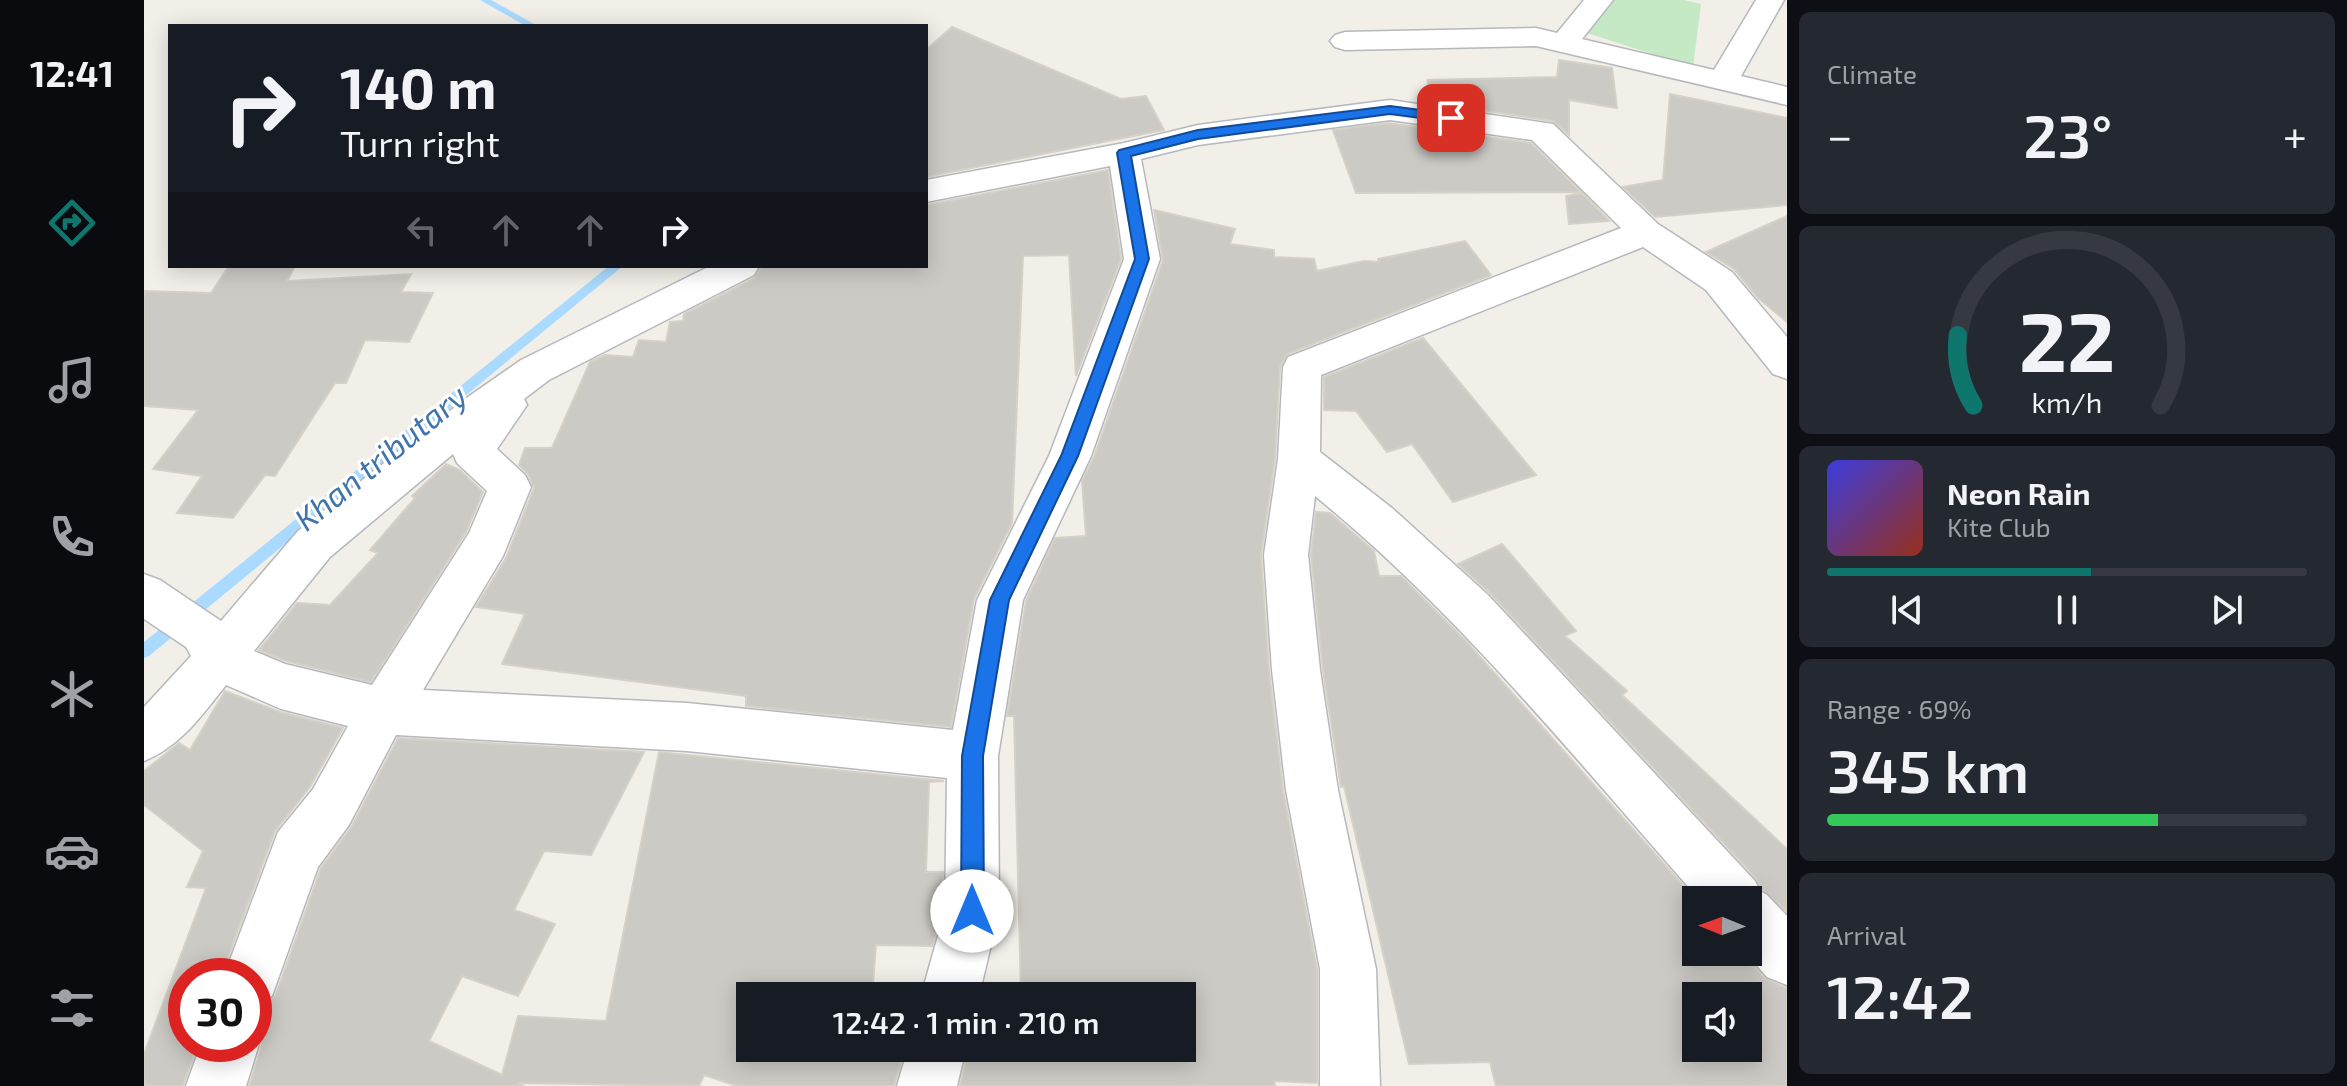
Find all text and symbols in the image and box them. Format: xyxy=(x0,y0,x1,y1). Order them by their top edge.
text: 12:41 xyxy=(30,51,114,94)
text: 140 m xyxy=(340,53,497,120)
icon: right xyxy=(208,56,312,160)
text: Climate xyxy=(1827,58,1917,89)
pin xyxy=(1417,84,1485,152)
icon: arrive xyxy=(1429,96,1473,140)
text: 23° xyxy=(2023,98,2112,170)
text: − xyxy=(1827,108,1853,161)
text: + xyxy=(2283,108,2307,161)
text: Turn right xyxy=(340,121,500,164)
icon: directions xyxy=(44,195,100,251)
icon: left xyxy=(400,208,444,252)
icon: ahead xyxy=(484,208,528,252)
icon: ahead xyxy=(568,208,612,252)
icon: right xyxy=(652,208,696,252)
text: 22 xyxy=(2019,288,2115,388)
icon: music xyxy=(44,352,100,408)
water label: Khan tributary xyxy=(286,375,474,538)
text: km/h xyxy=(2032,384,2102,419)
text: Neon Rain xyxy=(1947,475,2091,511)
icon: phone xyxy=(44,509,100,565)
text: Kite Club xyxy=(1947,511,2051,542)
icon: previous xyxy=(1885,588,1929,632)
icon: pause xyxy=(2045,588,2089,632)
icon: next xyxy=(2205,588,2249,632)
icon: climate xyxy=(44,666,100,722)
text: Range · 69% xyxy=(1827,693,1972,724)
text: 345 km xyxy=(1827,733,2029,805)
icon: car xyxy=(44,823,100,879)
position arrow xyxy=(930,869,1014,953)
north arrow xyxy=(1682,886,1762,966)
map controls xyxy=(1682,886,1762,1062)
text: Arrival xyxy=(1827,919,1906,950)
speed limit sign: 30 xyxy=(168,958,272,1062)
text: 12:42 xyxy=(1827,959,1973,1031)
icon: filters xyxy=(44,980,100,1036)
button: sound xyxy=(1682,982,1762,1062)
text: 12:42 · 1 min · 210 m xyxy=(833,1004,1099,1040)

